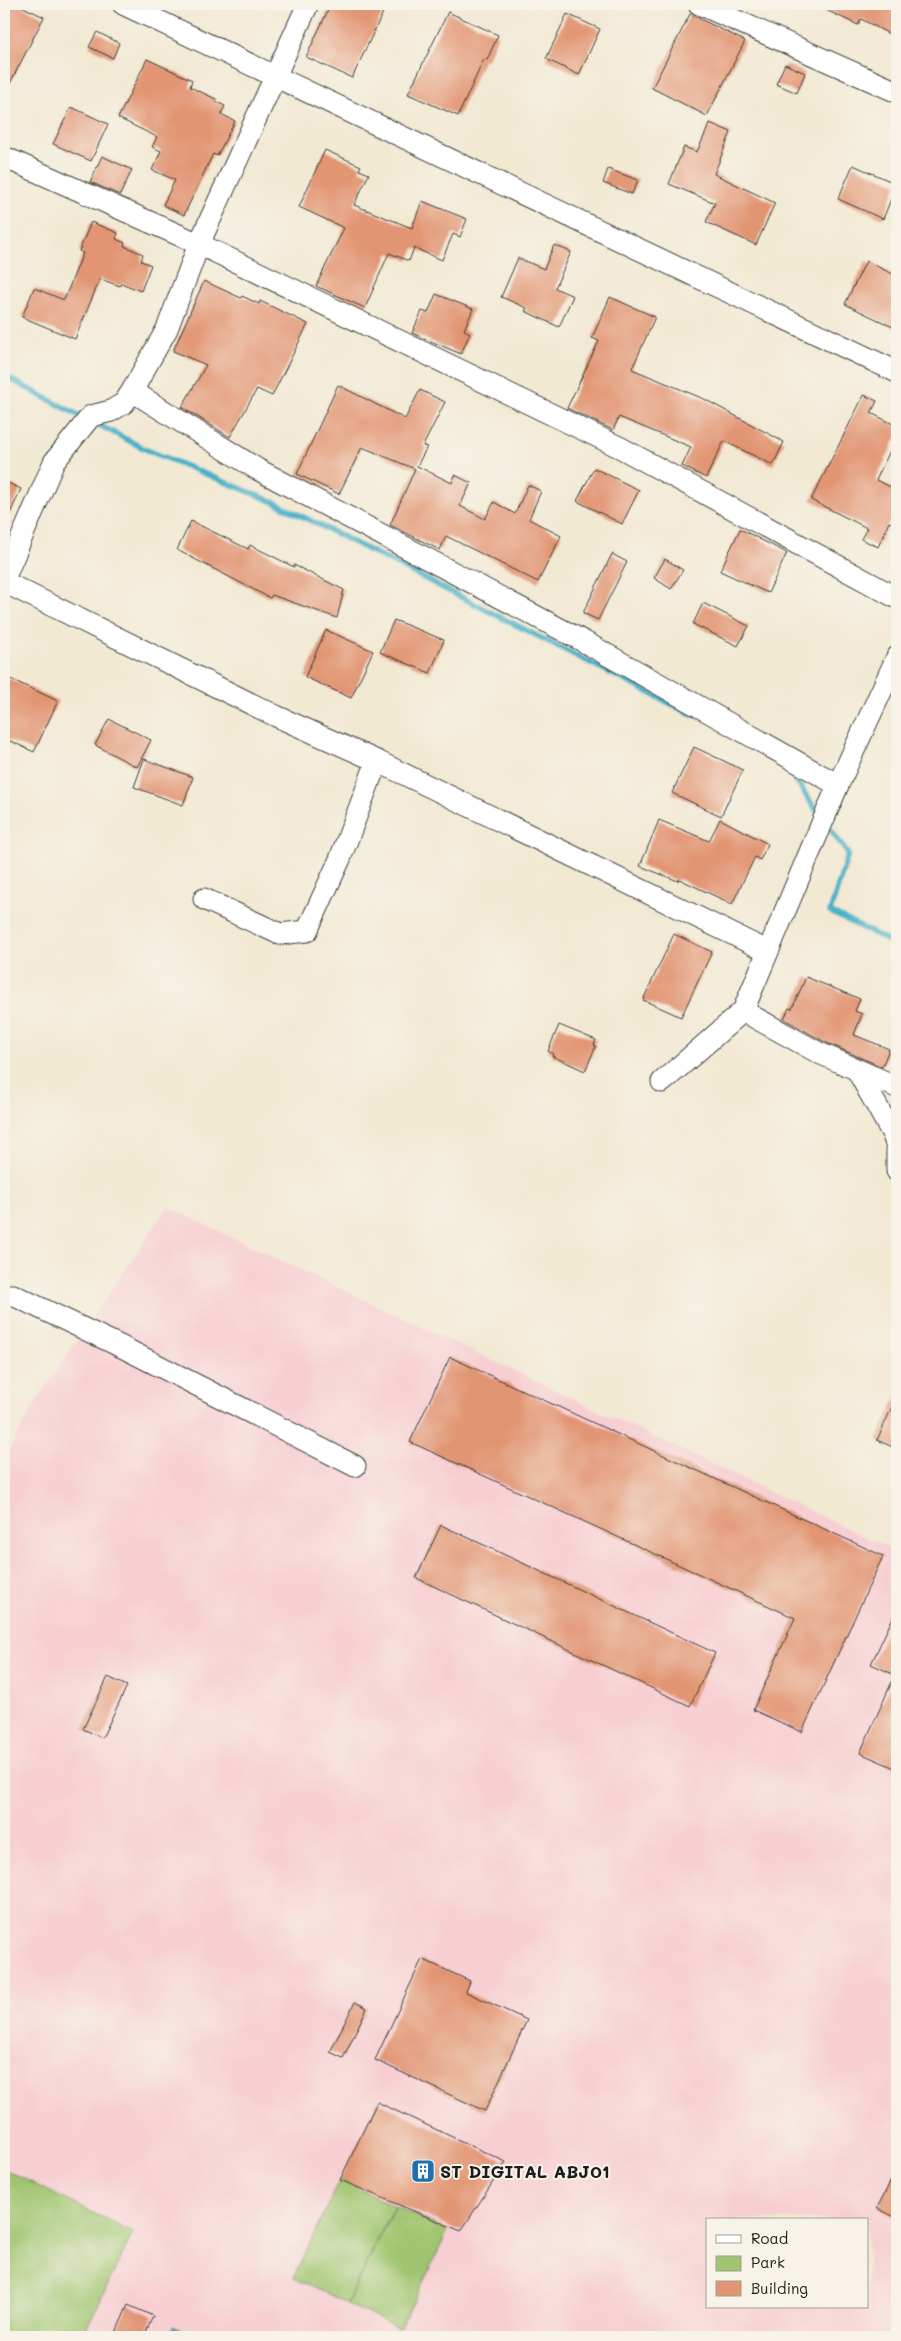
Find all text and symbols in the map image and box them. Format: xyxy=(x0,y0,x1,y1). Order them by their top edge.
building icon: ST DIGITAL ABJ01 xyxy=(410,2158,436,2184)
place label: ST DIGITAL ABJ01 xyxy=(440,2159,610,2183)
legend xyxy=(706,2218,868,2308)
text: Road xyxy=(751,2228,788,2248)
text: Park xyxy=(751,2252,785,2272)
text: Building xyxy=(751,2278,808,2298)

